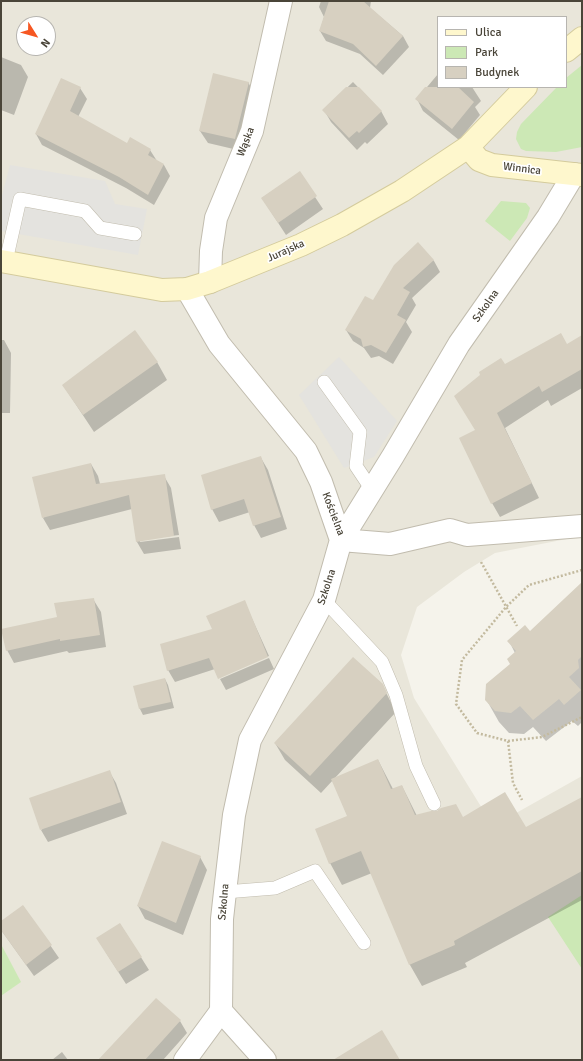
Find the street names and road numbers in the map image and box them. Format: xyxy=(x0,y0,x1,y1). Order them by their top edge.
street label: Wąska xyxy=(234,125,258,159)
street label: Winnica xyxy=(502,160,542,178)
street label: Jurajska xyxy=(265,237,307,265)
street label: Szkolna xyxy=(470,287,502,325)
street label: Kościelna xyxy=(319,490,347,538)
street label: Szkolna xyxy=(315,567,339,607)
street label: Szkolna xyxy=(216,883,232,921)

